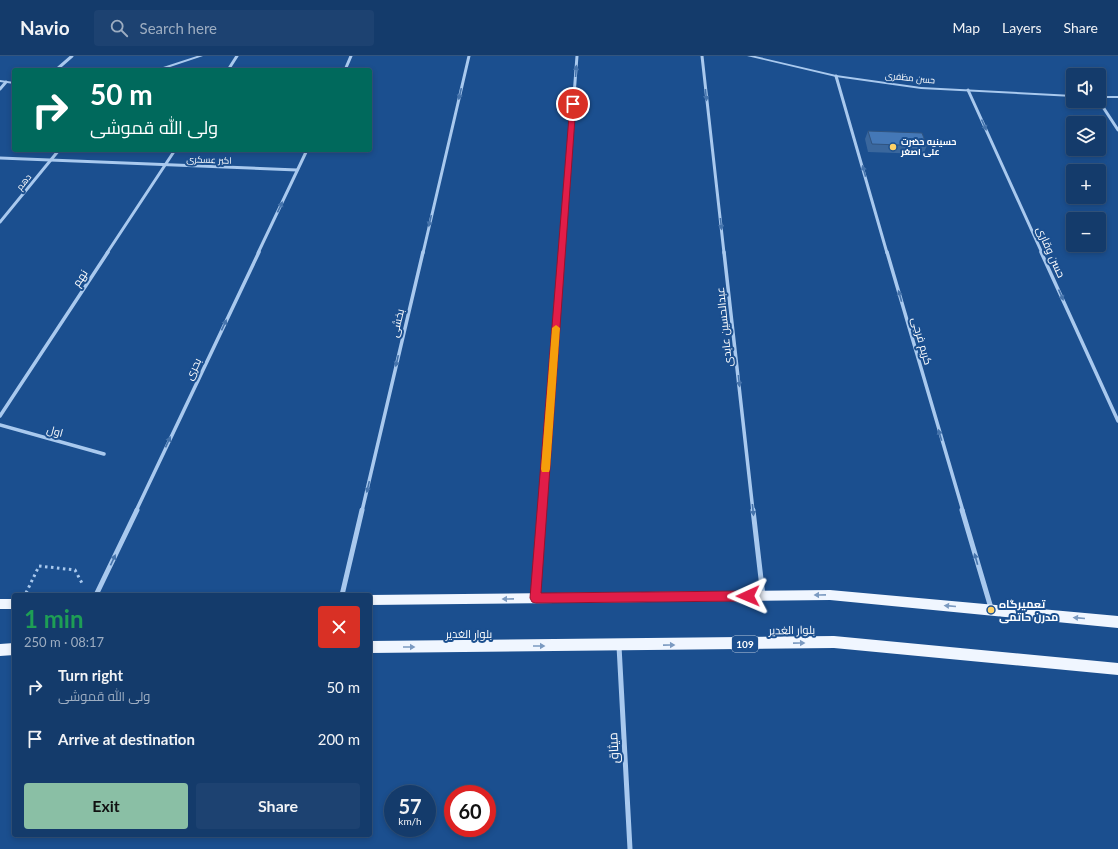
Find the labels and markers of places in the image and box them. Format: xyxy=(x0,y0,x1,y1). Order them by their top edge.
pin xyxy=(556,87,590,121)
place label: حسینیه حضرت علی اصغر xyxy=(900,136,957,158)
marker: حسینیه حضرت علی اصغر xyxy=(888,142,898,152)
place label: تعمیرگاه مدرن حاتمی xyxy=(999,597,1058,624)
marker: تعمیرگاه مدرن حاتمی xyxy=(986,605,996,615)

